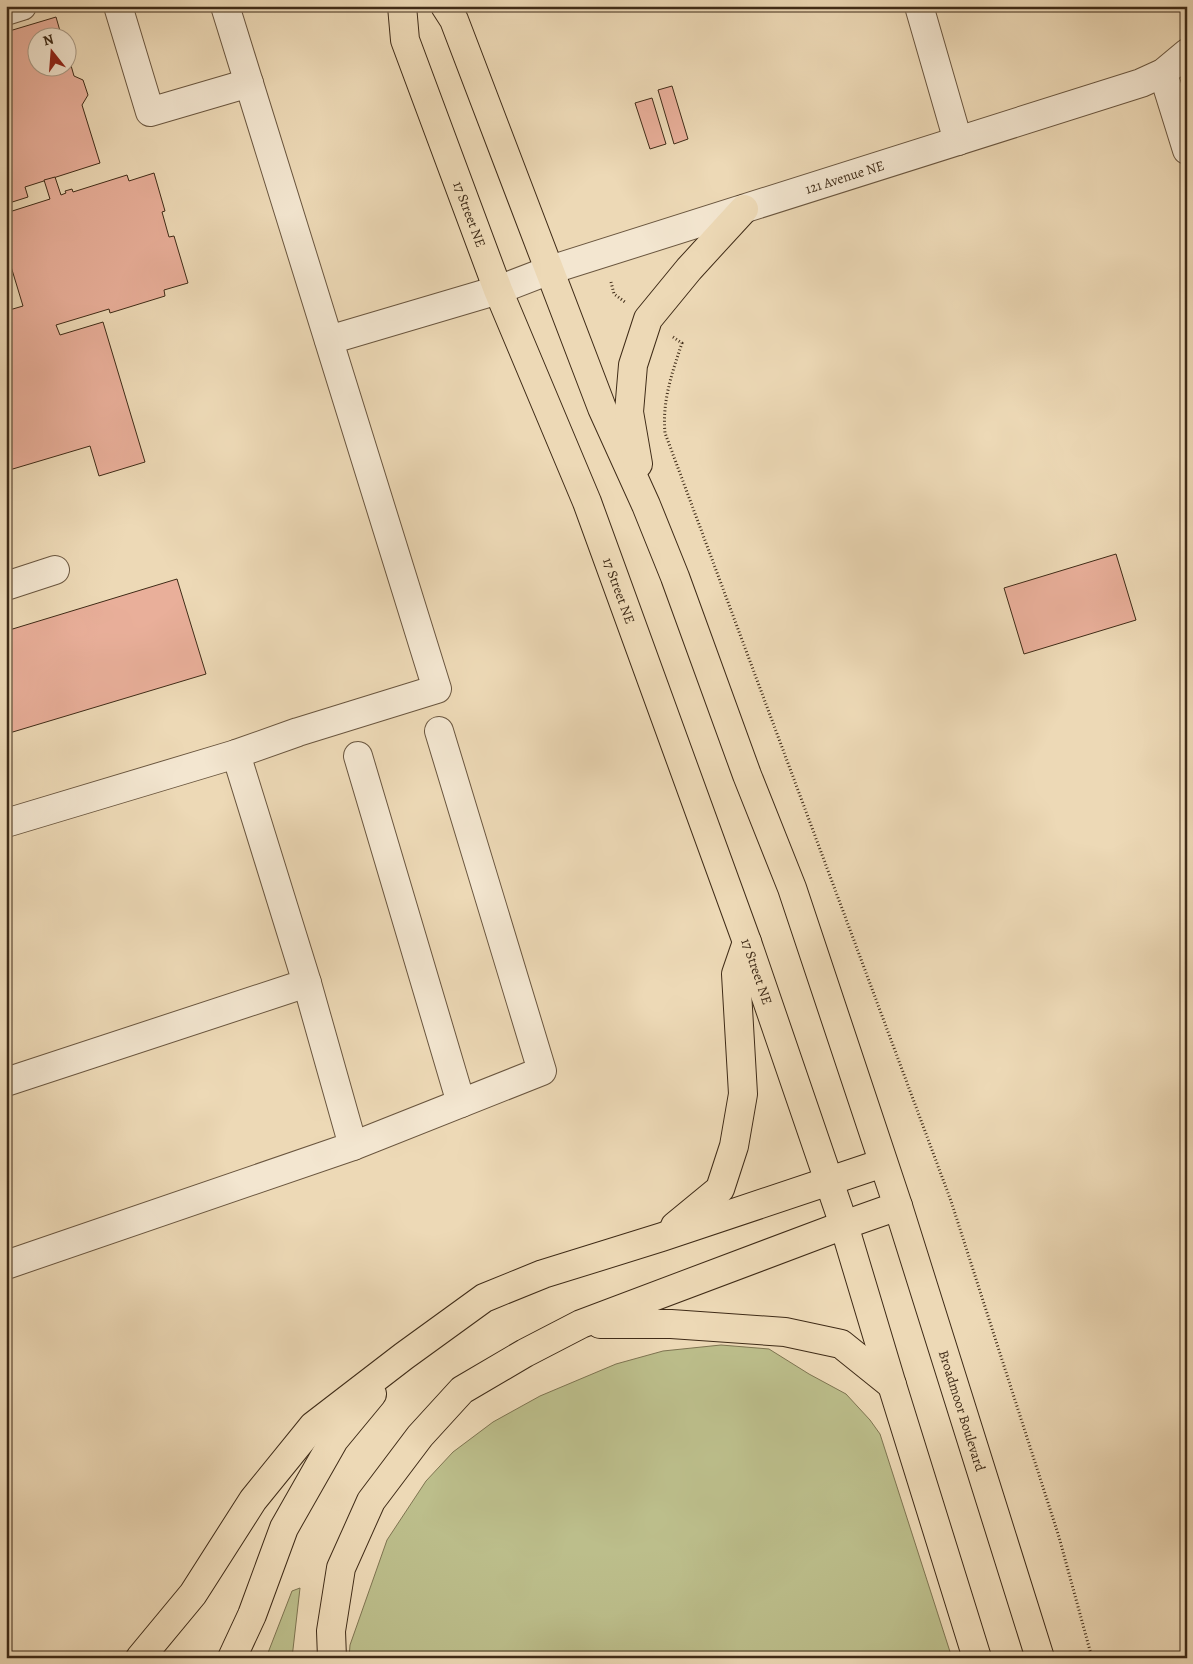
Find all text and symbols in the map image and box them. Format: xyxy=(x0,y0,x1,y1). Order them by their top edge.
north arrow xyxy=(28,28,78,78)
text: N xyxy=(41,29,56,51)
street label: 121 Avenue NE xyxy=(803,156,887,199)
street label: 17 Street NE xyxy=(448,179,490,250)
street label: 17 Street NE xyxy=(598,555,639,626)
street label: 17 Street NE xyxy=(736,936,777,1007)
street label: Broadmoor Boulevard xyxy=(934,1348,990,1474)

